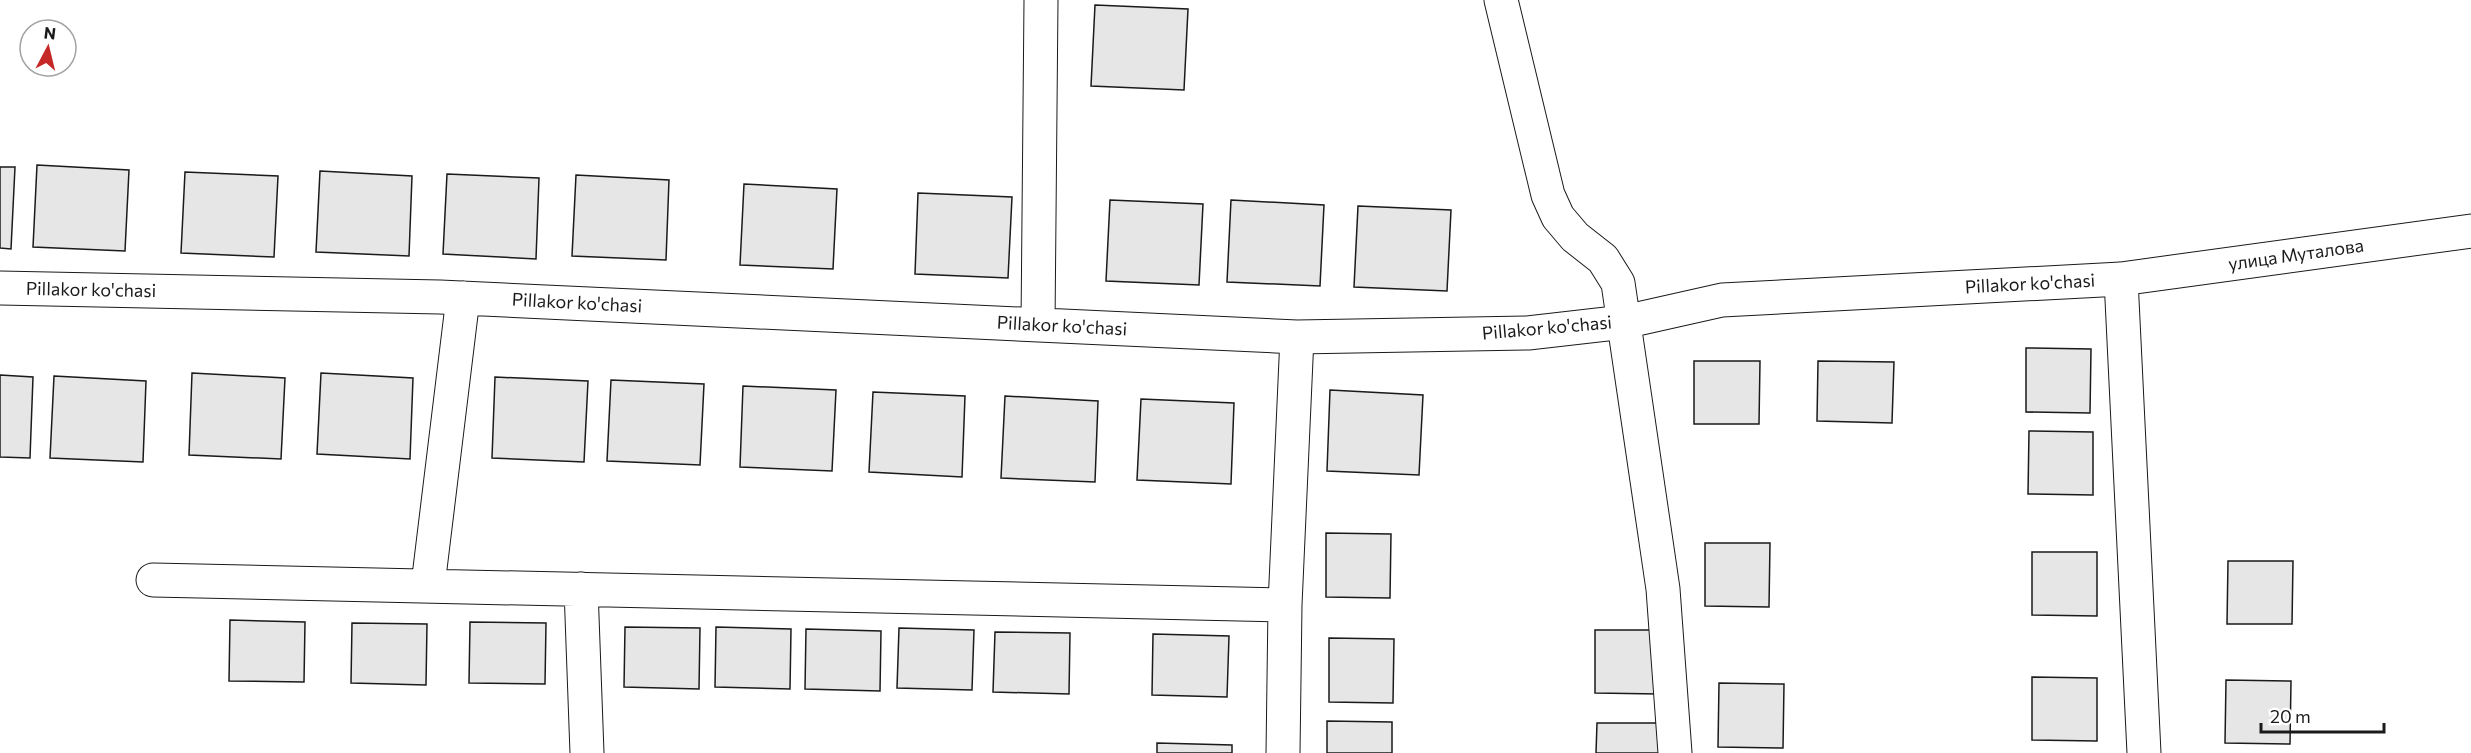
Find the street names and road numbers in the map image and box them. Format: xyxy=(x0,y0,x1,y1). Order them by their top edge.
street label: улица Муталова xyxy=(2227,234,2365,274)
street label: Pillakor ko'chasi xyxy=(1964,269,2096,297)
street label: Pillakor ko'chasi xyxy=(26,277,156,301)
street label: Pillakor ko'chasi xyxy=(511,288,643,316)
street label: Pillakor ko'chasi xyxy=(1481,310,1613,344)
street label: Pillakor ko'chasi xyxy=(996,311,1128,339)

